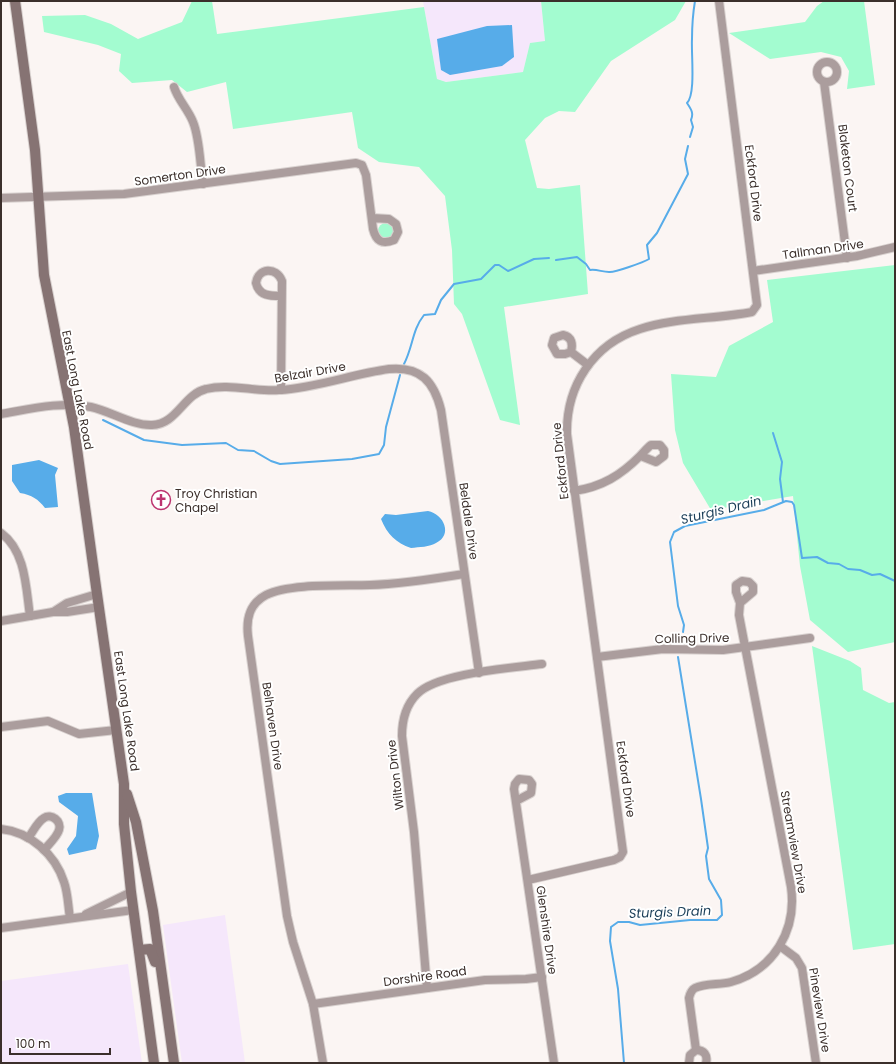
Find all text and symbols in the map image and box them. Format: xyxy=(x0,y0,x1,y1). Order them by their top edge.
street label: Blaketon Court xyxy=(834,123,862,213)
street label: Eckford Drive xyxy=(741,144,767,222)
street label: Somerton Drive xyxy=(133,160,227,190)
street label: Tallman Drive xyxy=(781,235,865,263)
street label: East Long Lake Road xyxy=(58,329,98,451)
street label: Belzair Drive xyxy=(273,357,347,387)
street label: Eckford Drive xyxy=(548,422,572,500)
street label: Beldale Drive xyxy=(455,481,483,561)
place label: Troy Christian Chapel xyxy=(175,485,257,516)
church icon: Troy Christian Chapel xyxy=(150,489,172,511)
water label: Sturgis Drain xyxy=(679,491,763,529)
street label: Colling Drive xyxy=(654,629,730,647)
street label: East Long Lake Road xyxy=(110,650,144,772)
street label: Belhaven Drive xyxy=(258,681,288,771)
street label: Wilton Drive xyxy=(382,739,408,811)
street label: Eckford Drive xyxy=(612,740,640,818)
street label: Streamview Drive xyxy=(777,789,811,895)
street label: Glenshire Drive xyxy=(532,884,562,976)
water label: Sturgis Drain xyxy=(628,901,712,923)
street label: Dorshire Road xyxy=(382,962,468,990)
street label: Pineview Drive xyxy=(805,967,835,1053)
scale bar xyxy=(10,1030,110,1056)
text: 100 m xyxy=(16,1035,50,1052)

